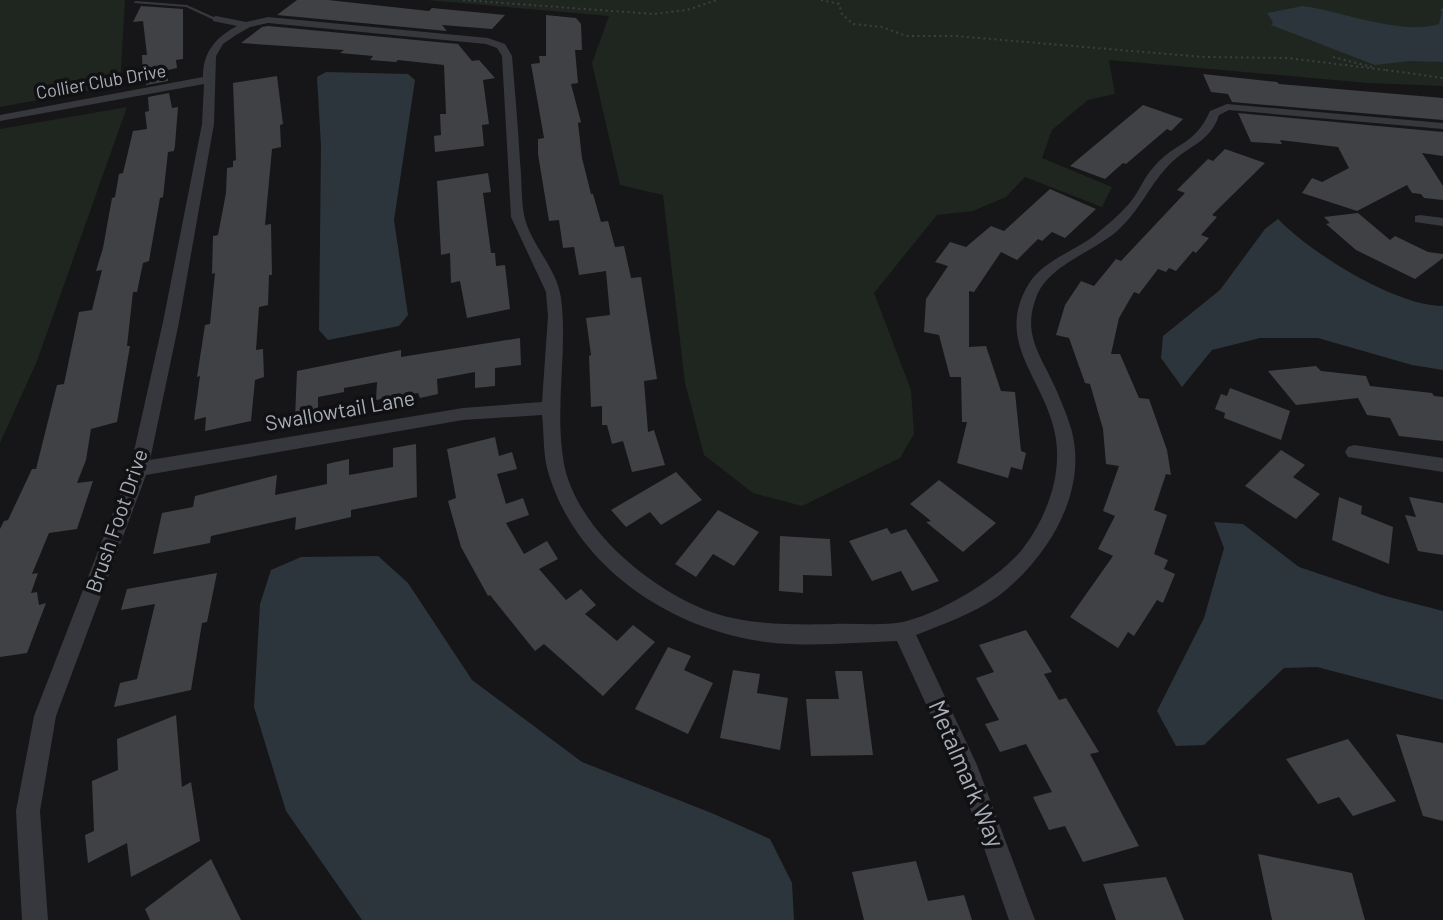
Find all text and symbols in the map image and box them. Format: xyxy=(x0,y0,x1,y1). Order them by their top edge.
street label: Collier Club Drive xyxy=(34,59,168,103)
street label: Swallowtail Lane xyxy=(263,384,417,435)
street label: Brush Foot Drive xyxy=(79,445,152,596)
street label: Metalmark Way xyxy=(923,695,1011,851)

